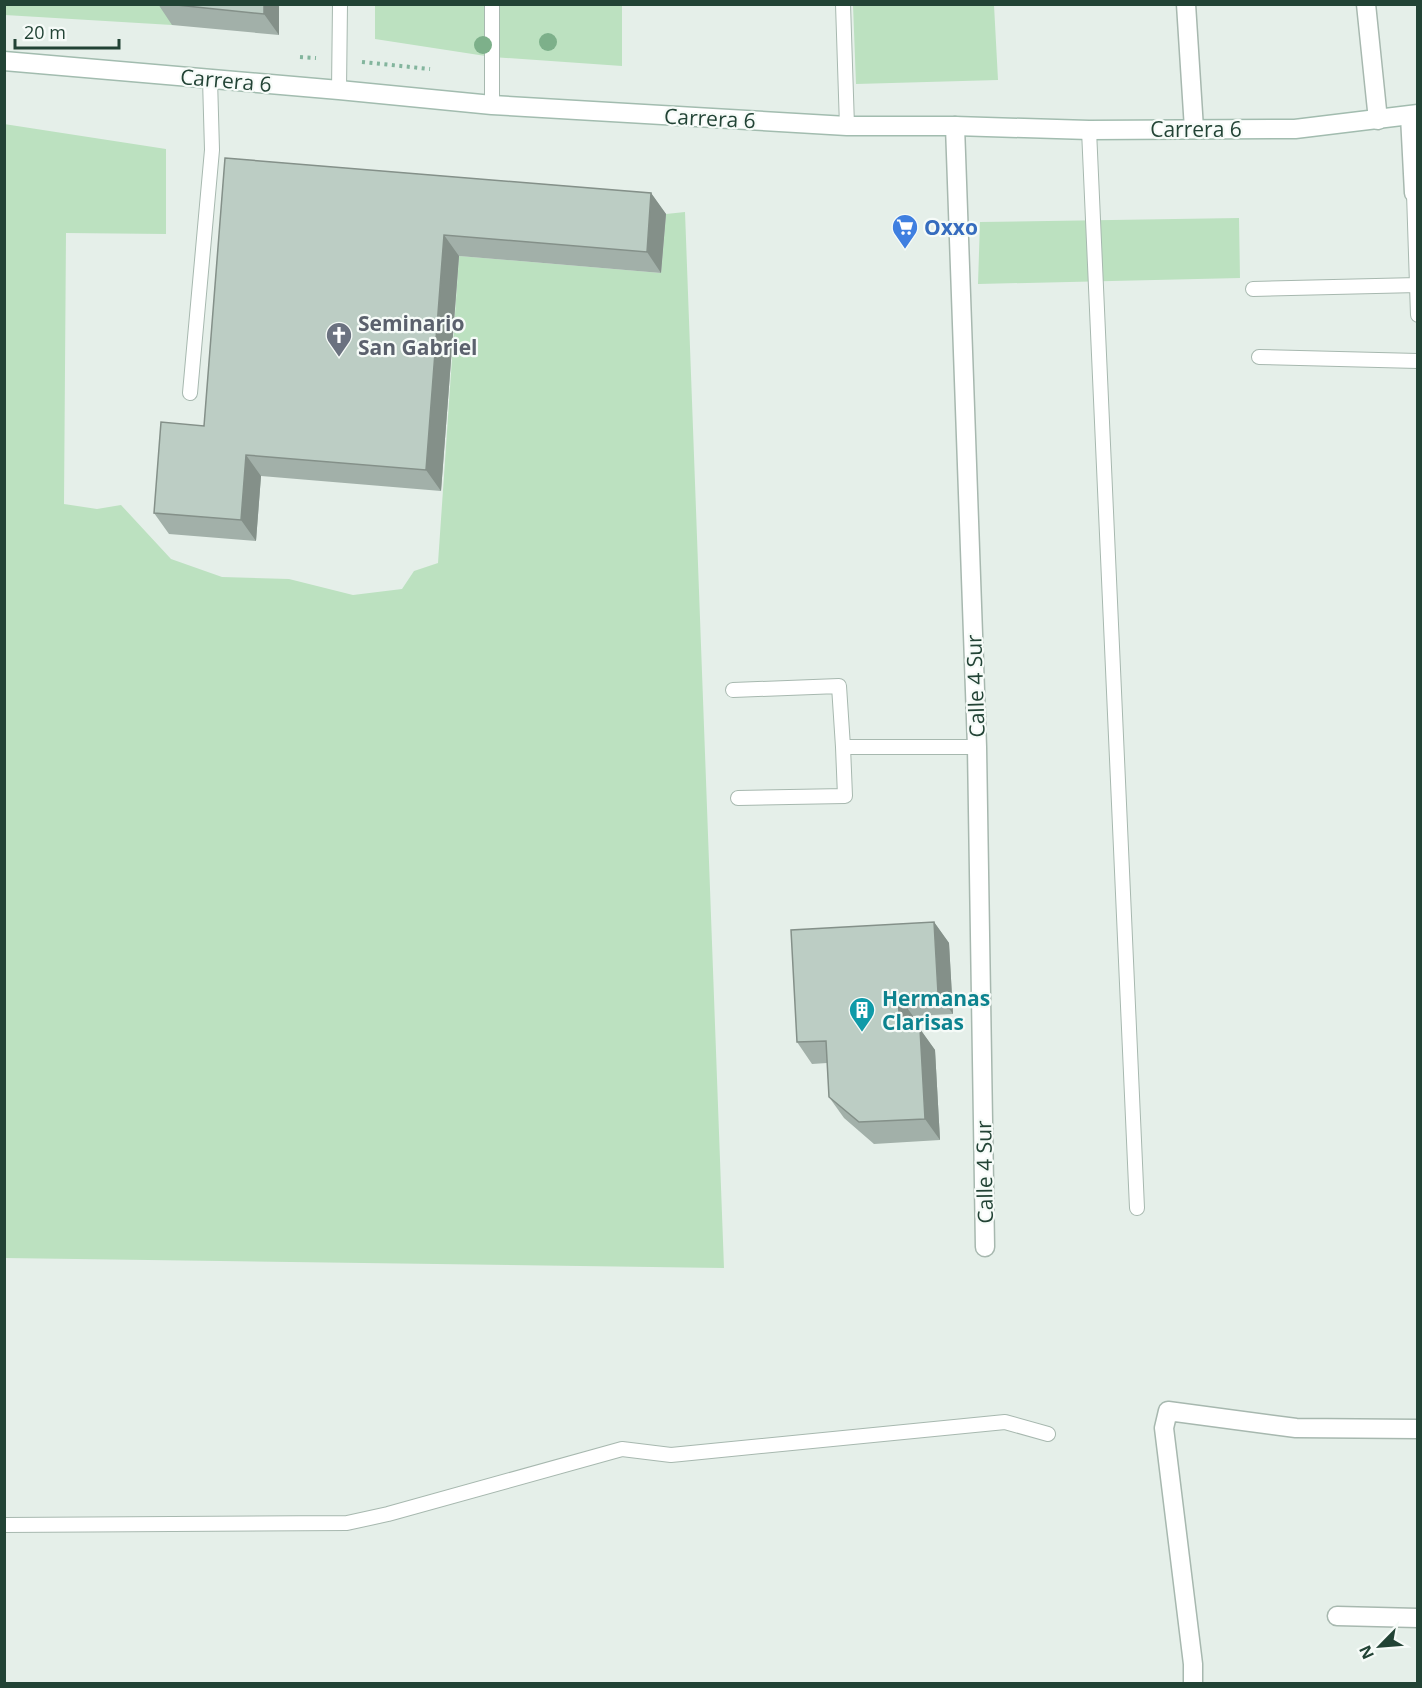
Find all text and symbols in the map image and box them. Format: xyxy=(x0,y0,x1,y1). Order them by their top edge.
scale bar xyxy=(15,12,118,50)
text: 20 m xyxy=(24,20,66,44)
street label: Carrera 6 xyxy=(179,62,273,98)
street label: Carrera 6 xyxy=(664,102,756,134)
street label: Carrera 6 xyxy=(1150,115,1242,143)
supermarket icon: Oxxo xyxy=(890,212,920,250)
place label: Oxxo xyxy=(924,213,978,241)
place label: Seminario San Gabriel xyxy=(358,309,477,361)
church icon: Seminario San Gabriel xyxy=(324,320,354,358)
street label: Calle 4 Sur xyxy=(959,634,991,738)
place label: Hermanas Clarisas xyxy=(882,984,990,1036)
building icon: Hermanas Clarisas xyxy=(847,995,877,1033)
street label: Calle 4 Sur xyxy=(969,1120,999,1224)
north arrow xyxy=(1350,1616,1410,1676)
text: N xyxy=(1354,1642,1379,1663)

